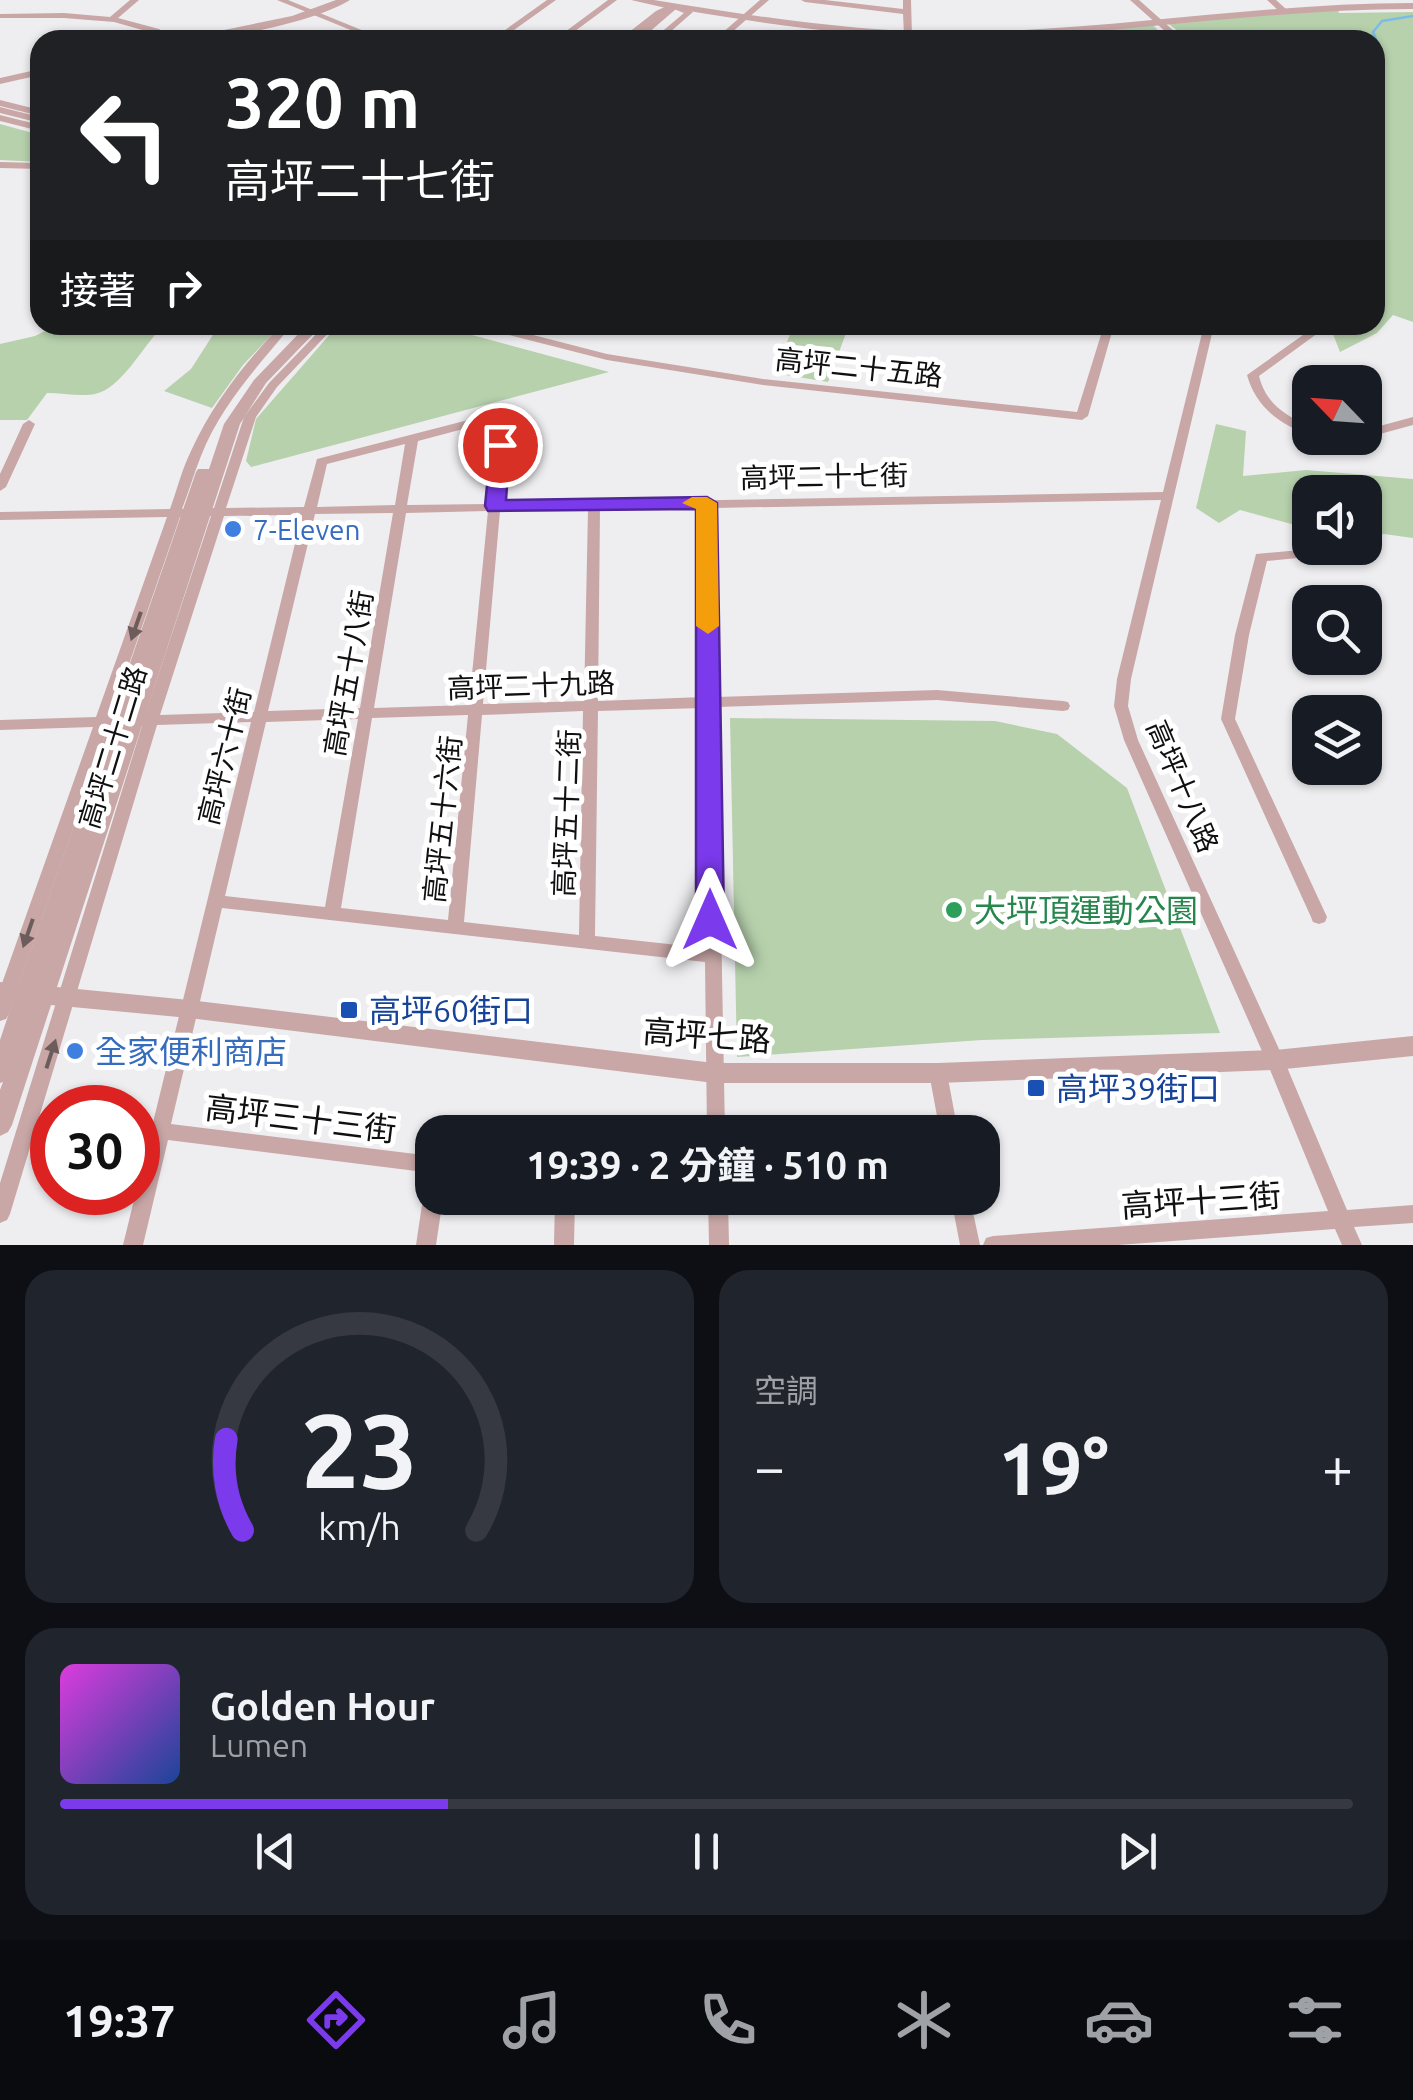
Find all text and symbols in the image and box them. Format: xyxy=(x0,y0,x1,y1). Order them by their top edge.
text: 320 m xyxy=(225,63,420,141)
icon: left xyxy=(60,70,190,200)
text: 高坪二十七街 xyxy=(225,155,495,206)
icon: right xyxy=(156,260,211,315)
text: 接著 xyxy=(60,269,136,311)
street label: 高坪二十五路 xyxy=(774,343,944,391)
north arrow xyxy=(1292,365,1382,455)
map controls xyxy=(1292,365,1382,785)
pin xyxy=(458,403,543,488)
icon: arrive xyxy=(473,418,528,473)
street label: 高坪二十七街 xyxy=(740,459,908,493)
button: sound xyxy=(1292,475,1382,565)
place label: 7-Eleven xyxy=(253,514,360,545)
marker: 7-Eleven xyxy=(222,518,244,540)
button: search xyxy=(1292,585,1382,675)
street label: 高坪五十八街 xyxy=(318,588,378,758)
one-way arrow xyxy=(127,612,142,642)
street label: 高坪二十二路 xyxy=(73,662,151,832)
street label: 高坪二十九路 xyxy=(447,667,615,703)
street label: 高坪六十街 xyxy=(192,684,256,828)
button: layers xyxy=(1292,695,1382,785)
street label: 高坪十八路 xyxy=(1141,716,1225,856)
street label: 高坪五十二街 xyxy=(548,729,584,897)
street label: 高坪五十六街 xyxy=(418,734,466,904)
position arrow xyxy=(658,868,762,972)
place label: 大坪頂運動公園 xyxy=(974,892,1198,928)
marker: 大坪頂運動公園 xyxy=(943,899,965,921)
one-way arrow xyxy=(20,919,35,949)
place label: 高坪60街口 xyxy=(369,992,533,1028)
marker: 高坪60街口 xyxy=(338,999,360,1021)
street label: 高坪七路 xyxy=(642,1013,772,1057)
place label: 全家便利商店 xyxy=(95,1033,287,1069)
one-way arrow xyxy=(44,1039,59,1069)
marker: 全家便利商店 xyxy=(64,1040,86,1062)
place label: 高坪39街口 xyxy=(1056,1070,1220,1106)
marker: 高坪39街口 xyxy=(1025,1077,1047,1099)
speed limit sign: 30 xyxy=(30,1085,160,1215)
street label: 高坪三十三街 xyxy=(204,1088,398,1148)
text: 19:39 · 2 分鐘 · 510 m xyxy=(526,1144,889,1186)
street label: 高坪十三街 xyxy=(1120,1176,1282,1224)
text: 空調 xyxy=(754,1372,818,1408)
text: 23 xyxy=(301,1391,418,1508)
text: 19° xyxy=(998,1425,1109,1509)
text: − xyxy=(754,1436,785,1497)
text: + xyxy=(1322,1436,1353,1497)
text: km/h xyxy=(318,1507,401,1547)
text: Golden Hour xyxy=(210,1685,435,1727)
text: Lumen xyxy=(210,1727,308,1763)
icon: previous xyxy=(248,1824,303,1879)
icon: pause xyxy=(679,1824,734,1879)
icon: next xyxy=(1110,1824,1165,1879)
icon: directions xyxy=(301,1985,371,2055)
icon: music xyxy=(497,1985,567,2055)
icon: phone xyxy=(693,1985,763,2055)
icon: climate xyxy=(889,1985,959,2055)
icon: car xyxy=(1084,1985,1154,2055)
icon: filters xyxy=(1280,1985,1350,2055)
text: 19:37 xyxy=(63,1995,175,2046)

